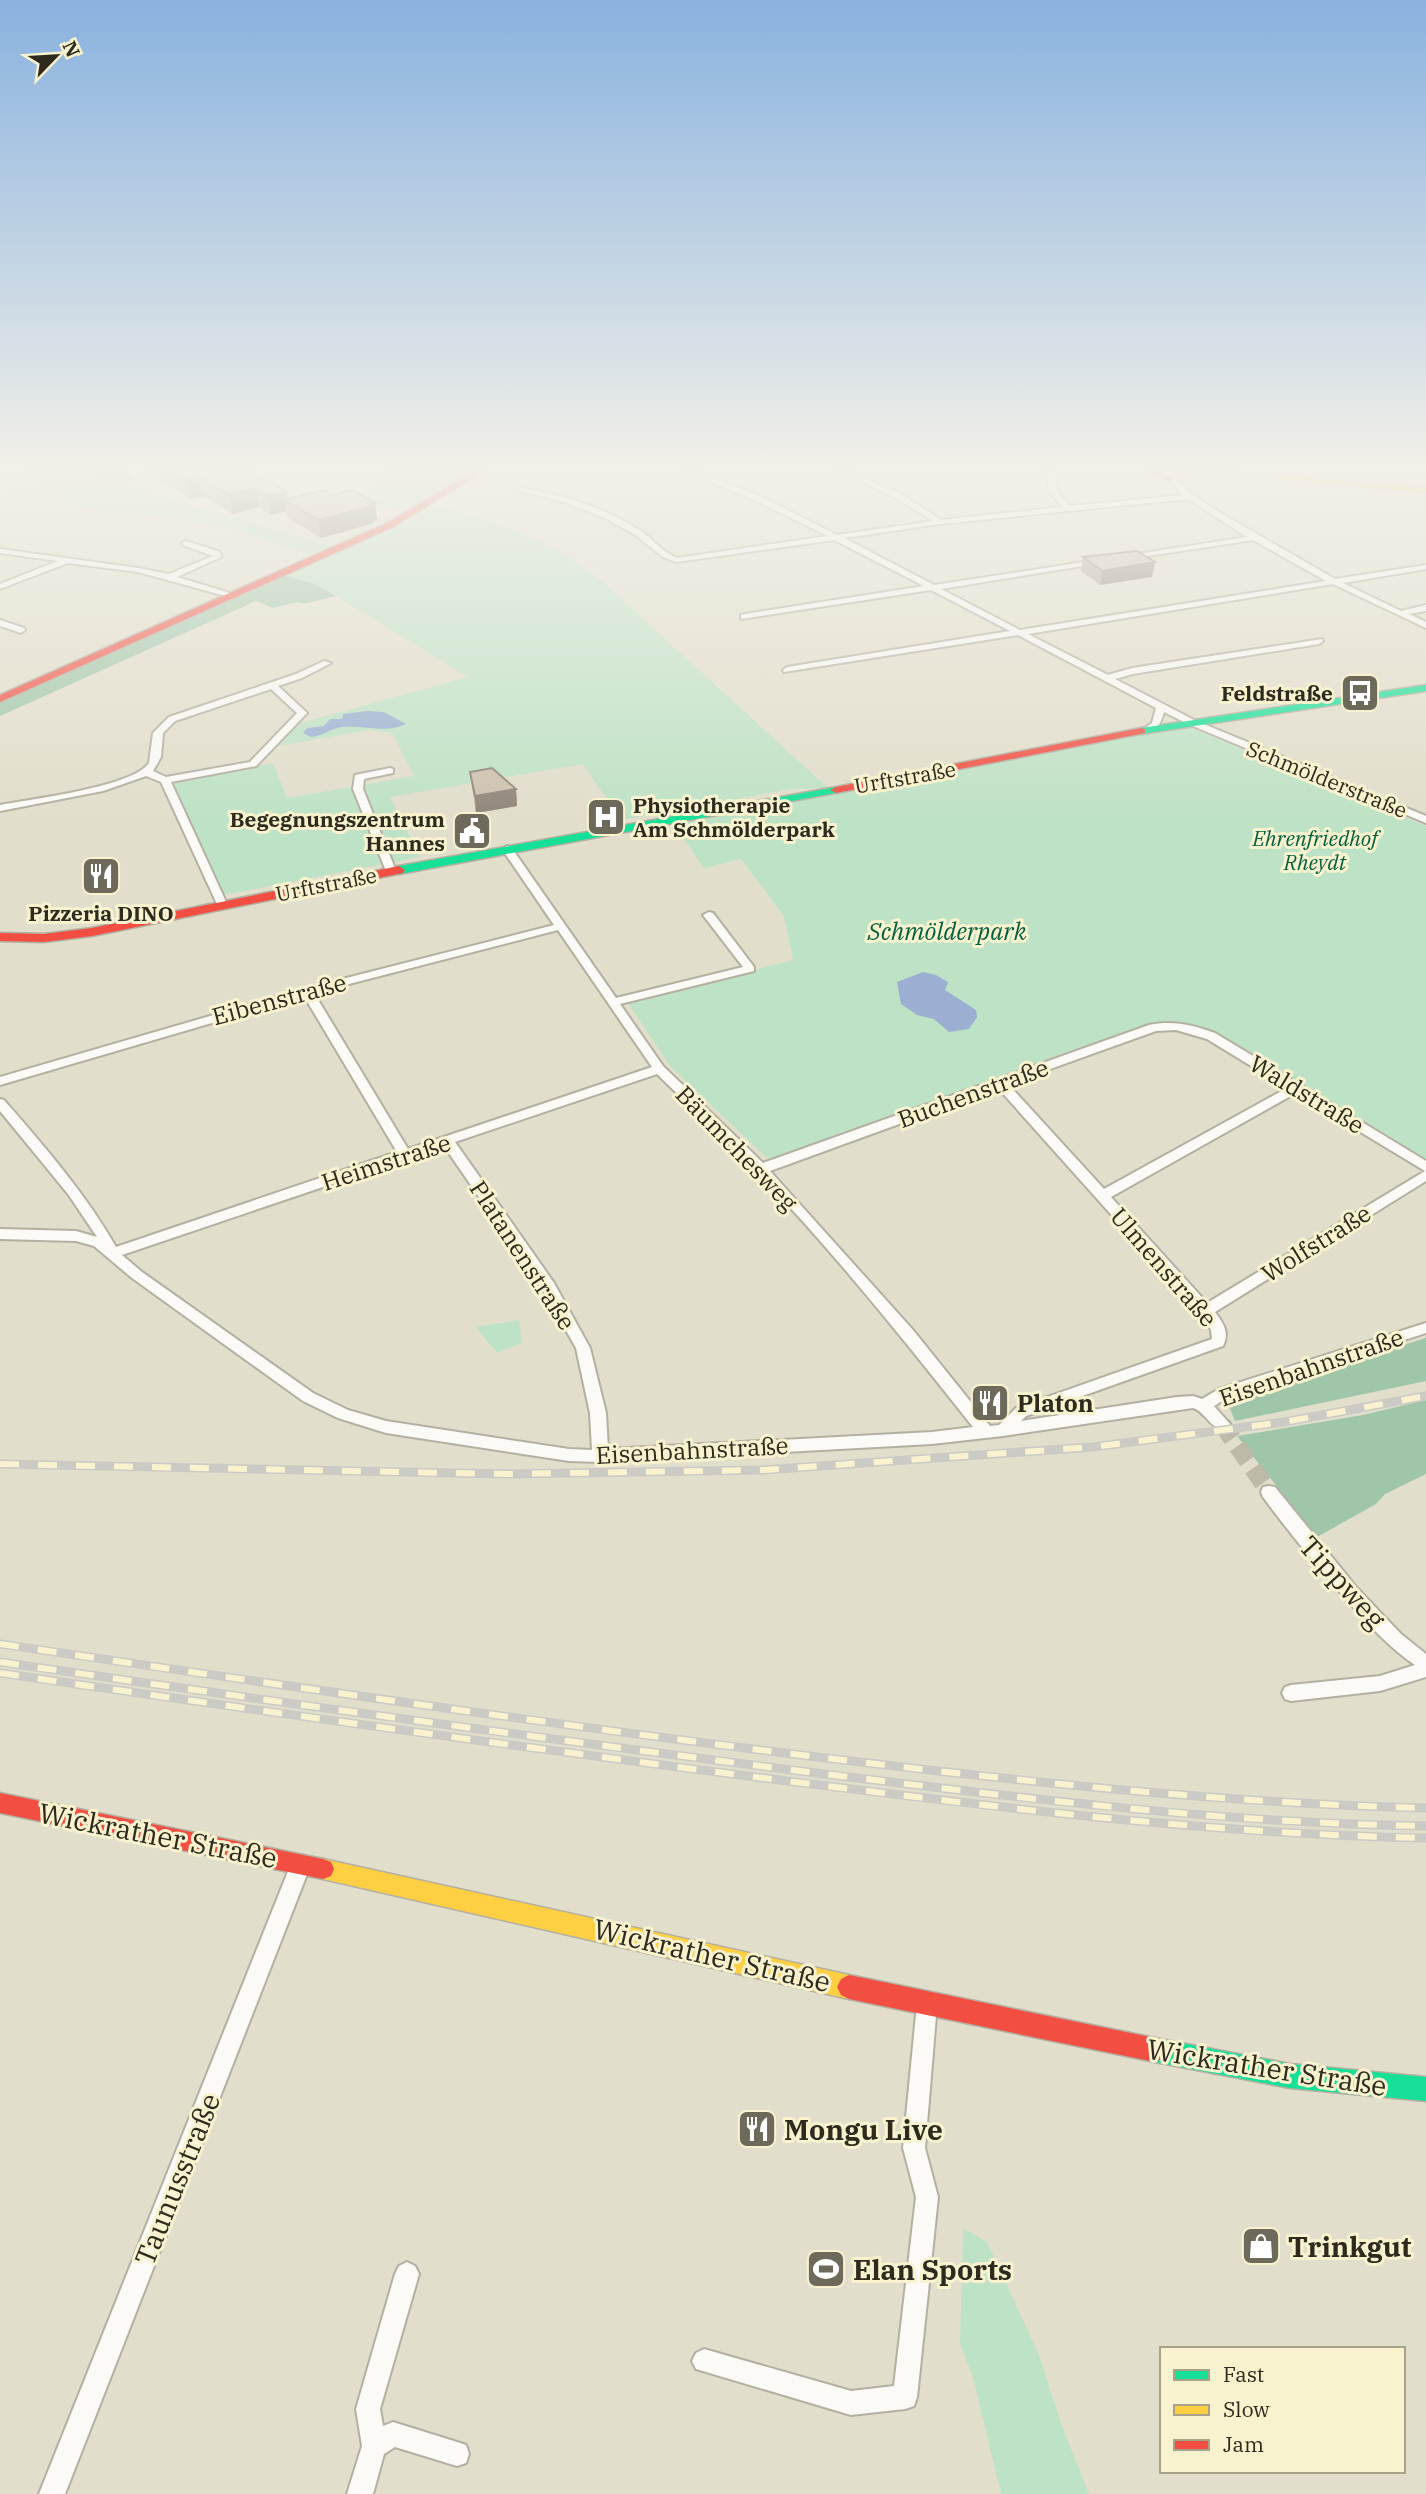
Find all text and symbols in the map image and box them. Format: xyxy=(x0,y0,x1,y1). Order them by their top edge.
north arrow xyxy=(21,21,91,91)
text: N xyxy=(57,37,85,61)
bus stop icon: Feldstraße xyxy=(1339,672,1381,714)
place label: Feldstraße xyxy=(1221,679,1333,707)
street label: Schmölderstraße xyxy=(1243,734,1411,824)
street label: Urftstraße xyxy=(852,754,958,800)
place label: Physiotherapie Am Schmölderpark xyxy=(633,791,835,843)
hospital icon: Physiotherapie Am Schmölderpark xyxy=(585,796,627,838)
place label: Begegnungszentrum Hannes xyxy=(230,805,445,857)
public building icon: Begegnungszentrum Hannes xyxy=(451,810,493,852)
park label: Ehrenfriedhof Rheydt xyxy=(1252,824,1381,876)
restaurant icon: Pizzeria DINO xyxy=(80,855,122,897)
street label: Urftstraße xyxy=(273,860,379,908)
place label: Pizzeria DINO xyxy=(28,899,174,927)
park label: Schmölderpark xyxy=(867,915,1027,947)
street label: Eibenstraße xyxy=(208,966,350,1032)
street label: Waldstraße xyxy=(1244,1047,1370,1141)
street label: Buchenstraße xyxy=(893,1051,1053,1135)
street label: Bäumchesweg xyxy=(669,1078,805,1218)
street label: Heimstraße xyxy=(317,1126,455,1198)
street label: Platanenstraße xyxy=(463,1174,583,1336)
street label: Wolfstraße xyxy=(1255,1197,1377,1289)
street label: Ulmenstraße xyxy=(1103,1201,1225,1333)
street label: Eisenbahnstraße xyxy=(1215,1320,1407,1414)
restaurant icon: Platon xyxy=(969,1382,1011,1424)
place label: Platon xyxy=(1017,1387,1094,1419)
street label: Eisenbahnstraße xyxy=(595,1429,789,1471)
street label: Tippweg xyxy=(1291,1528,1395,1636)
street label: Wickrather Straße xyxy=(36,1794,280,1876)
street label: Wickrather Straße xyxy=(590,1910,834,2000)
street label: Wickrather Straße xyxy=(1145,2030,1389,2104)
street label: Taunusstraße xyxy=(126,2088,228,2270)
restaurant icon: Mongu Live xyxy=(736,2108,778,2150)
place label: Mongu Live xyxy=(784,2111,943,2148)
shop icon: Trinkgut xyxy=(1240,2225,1282,2267)
place label: Trinkgut xyxy=(1288,2228,1411,2265)
sports icon: Elan Sports xyxy=(805,2248,847,2290)
place label: Elan Sports xyxy=(853,2251,1012,2288)
legend xyxy=(1160,2347,1405,2473)
text: Fast xyxy=(1223,2360,1264,2388)
text: Slow xyxy=(1223,2395,1270,2423)
text: Jam xyxy=(1223,2430,1264,2458)

